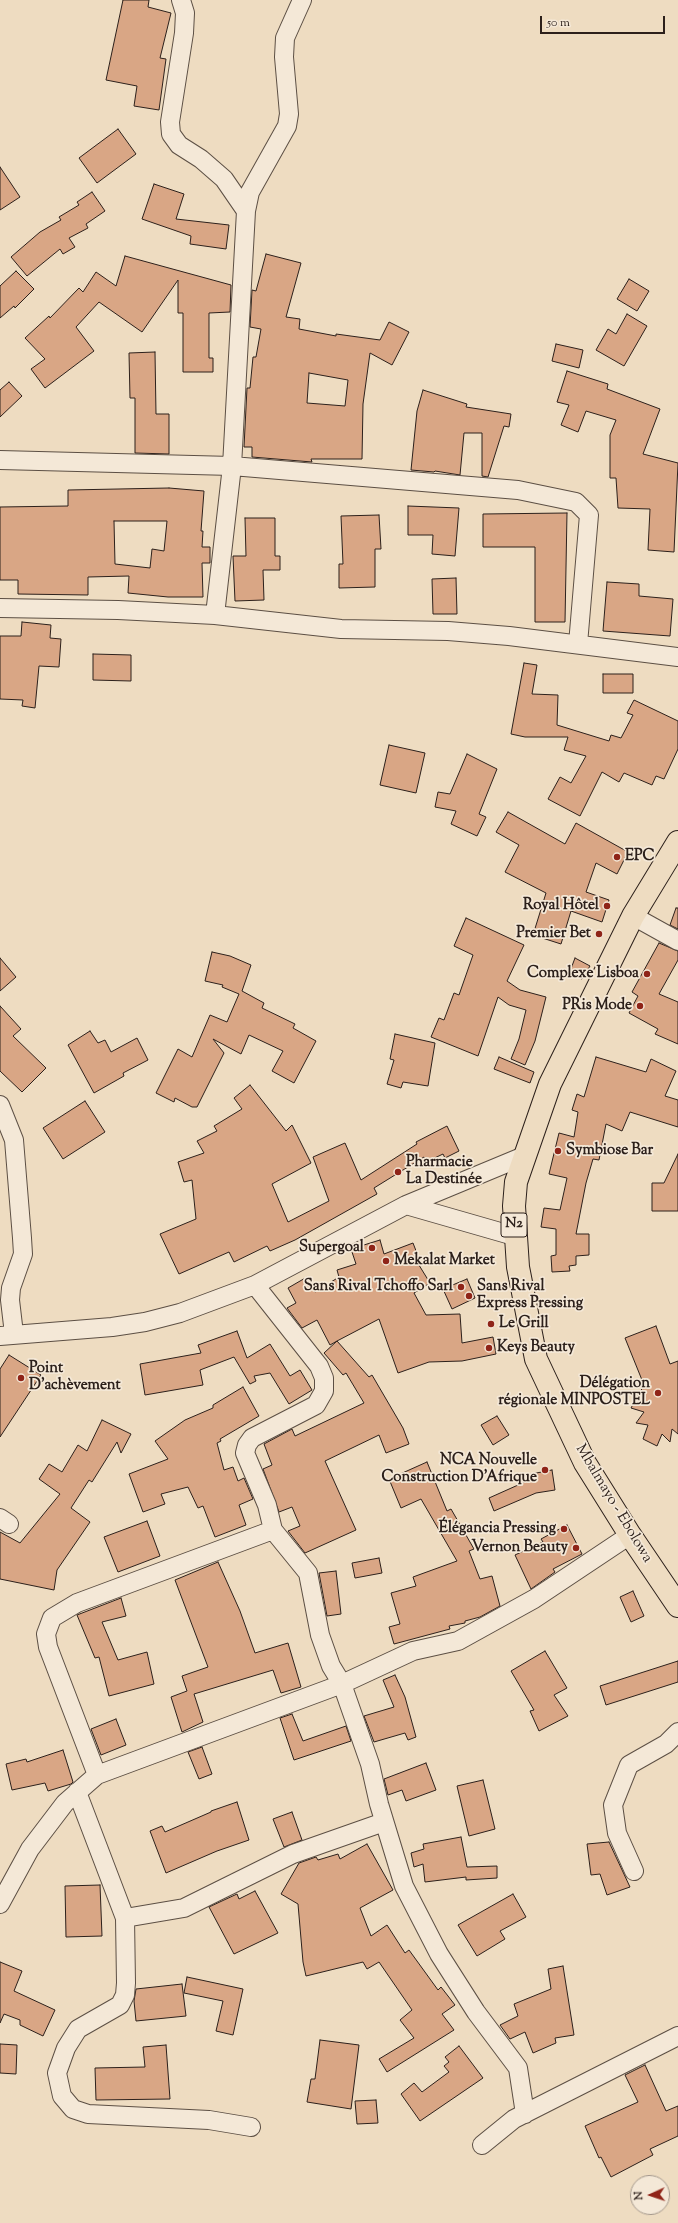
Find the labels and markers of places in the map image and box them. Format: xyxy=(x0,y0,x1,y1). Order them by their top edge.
place label: EPC xyxy=(625,848,655,866)
marker: EPC xyxy=(612,852,622,862)
place label: Royal Hôtel xyxy=(523,897,599,915)
marker: Royal Hôtel xyxy=(602,901,612,911)
place label: Premier Bet xyxy=(516,925,591,943)
marker: Premier Bet xyxy=(594,929,604,939)
place label: Complexe Lisboa xyxy=(527,965,639,983)
marker: Complexe Lisboa xyxy=(642,969,652,979)
place label: PRis Mode xyxy=(562,997,632,1015)
marker: PRis Mode xyxy=(635,1001,645,1011)
place label: Symbiose Bar xyxy=(566,1142,653,1160)
marker: Symbiose Bar xyxy=(553,1146,563,1156)
place label: Pharmacie La Destinée xyxy=(406,1154,482,1189)
marker: Pharmacie La Destinée xyxy=(393,1167,403,1177)
place label: Supergoal xyxy=(299,1239,364,1257)
marker: Supergoal xyxy=(367,1243,377,1253)
place label: Mekalat Market xyxy=(394,1252,495,1270)
marker: Mekalat Market xyxy=(381,1256,391,1266)
place label: Sans Rival Tchoffo Sarl xyxy=(304,1278,453,1296)
place label: Sans Rival Express Pressing xyxy=(477,1278,583,1313)
marker: Sans Rival Tchoffo Sarl xyxy=(456,1282,466,1292)
marker: Sans Rival Express Pressing xyxy=(464,1291,474,1301)
place label: Le Grill xyxy=(499,1315,549,1333)
marker: Le Grill xyxy=(486,1319,496,1329)
place label: Keys Beauty xyxy=(497,1339,575,1357)
marker: Keys Beauty xyxy=(484,1343,494,1353)
place label: Point D’achèvement xyxy=(29,1360,121,1395)
marker: Point D’achèvement xyxy=(16,1373,26,1383)
place label: Délégation régionale MINPOSTEL xyxy=(498,1375,650,1410)
marker: Délégation régionale MINPOSTEL xyxy=(653,1388,663,1398)
place label: NCA Nouvelle Construction D’Afrique xyxy=(382,1452,537,1487)
marker: NCA Nouvelle Construction D’Afrique xyxy=(540,1465,550,1475)
place label: Élégancia Pressing xyxy=(439,1520,556,1538)
marker: Élégancia Pressing xyxy=(559,1524,569,1534)
place label: Vernon Beauty xyxy=(471,1539,568,1557)
marker: Vernon Beauty xyxy=(571,1543,581,1553)

